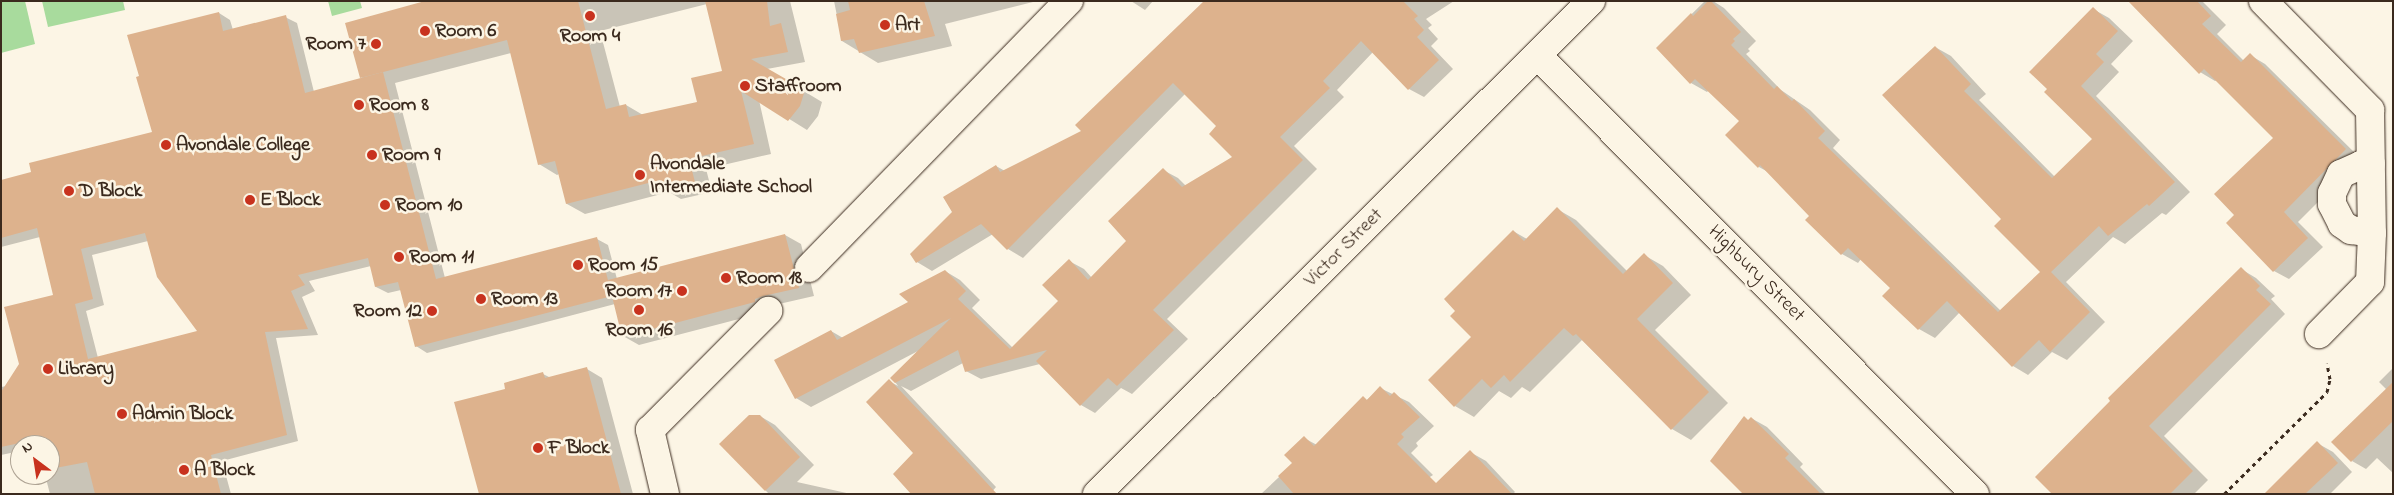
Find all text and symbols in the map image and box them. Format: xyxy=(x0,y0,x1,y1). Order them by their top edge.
marker: Room 4 xyxy=(584,10,596,22)
place label: Art xyxy=(895,13,920,37)
place label: Room 6 xyxy=(435,19,496,43)
marker: Art xyxy=(879,19,891,31)
place label: Room 4 xyxy=(560,24,620,48)
marker: Room 6 xyxy=(419,25,431,37)
place label: Room 7 xyxy=(305,32,366,56)
marker: Room 7 xyxy=(370,38,382,50)
place label: Staffroom xyxy=(755,74,842,98)
marker: Staffroom xyxy=(739,80,751,92)
place label: Room 8 xyxy=(369,93,429,117)
marker: Room 8 xyxy=(353,99,365,111)
place label: Avondale College xyxy=(176,133,310,157)
marker: Avondale College xyxy=(160,139,172,151)
place label: Room 9 xyxy=(382,143,440,167)
marker: Room 9 xyxy=(366,149,378,161)
place label: Avondale Intermediate School xyxy=(650,152,812,199)
marker: Avondale Intermediate School xyxy=(634,169,646,181)
place label: D Block xyxy=(79,179,142,203)
marker: D Block xyxy=(63,185,75,197)
place label: E Block xyxy=(260,188,321,212)
place label: Room 10 xyxy=(395,193,462,217)
marker: E Block xyxy=(244,194,256,206)
marker: Room 10 xyxy=(379,199,391,211)
street label: Victor Street xyxy=(1300,204,1388,292)
street label: Highbury Street xyxy=(1702,220,1810,328)
place label: Room 11 xyxy=(409,245,474,269)
marker: Room 11 xyxy=(393,251,405,263)
place label: Room 15 xyxy=(588,253,658,277)
marker: Room 15 xyxy=(572,259,584,271)
place label: Room 18 xyxy=(736,266,802,290)
marker: Room 18 xyxy=(720,272,732,284)
place label: Room 17 xyxy=(605,279,672,303)
marker: Room 17 xyxy=(676,285,688,297)
place label: Room 13 xyxy=(491,287,558,311)
marker: Room 13 xyxy=(475,293,487,305)
place label: Room 12 xyxy=(353,299,422,323)
marker: Room 16 xyxy=(633,304,645,316)
marker: Room 12 xyxy=(426,305,438,317)
place label: Room 16 xyxy=(605,318,673,342)
place label: Library xyxy=(58,357,114,381)
marker: Library xyxy=(42,363,54,375)
place label: Admin Block xyxy=(132,402,233,426)
marker: Admin Block xyxy=(116,408,128,420)
north arrow xyxy=(10,435,60,485)
text: N xyxy=(18,436,37,459)
place label: F Block xyxy=(548,436,610,460)
marker: F Block xyxy=(532,442,544,454)
place label: A Block xyxy=(194,458,255,482)
marker: A Block xyxy=(178,464,190,476)

